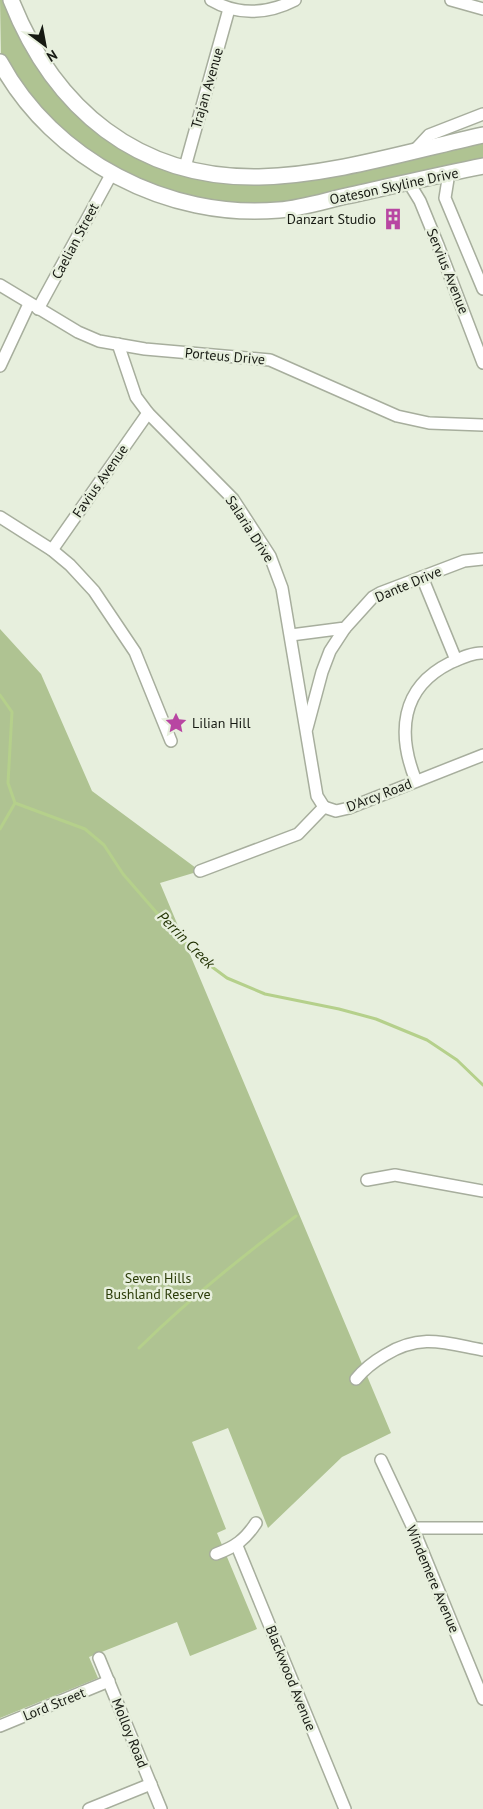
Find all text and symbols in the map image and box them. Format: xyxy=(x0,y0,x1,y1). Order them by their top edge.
north arrow xyxy=(20,20,70,70)
street label: Trajan Avenue xyxy=(187,45,227,131)
text: N xyxy=(43,46,61,66)
street label: Oateson Skyline Drive xyxy=(328,164,460,208)
street label: Caelian Street xyxy=(47,200,103,282)
building icon: Danzart Studio xyxy=(380,206,406,232)
place label: Danzart Studio xyxy=(287,210,376,228)
street label: Servius Avenue xyxy=(423,226,473,316)
street label: Porteus Drive xyxy=(184,344,266,368)
street label: Favius Avenue xyxy=(68,441,132,521)
street label: Salaria Drive xyxy=(222,492,278,566)
street label: Dante Drive xyxy=(372,562,444,606)
place icon: Lilian Hill xyxy=(163,710,189,736)
place label: Lilian Hill xyxy=(192,714,251,732)
street label: D'Arcy Road xyxy=(344,774,414,816)
water label: Perrin Creek xyxy=(154,907,220,973)
park label: Seven Hills Bushland Reserve xyxy=(105,1269,211,1303)
street label: Windemere Avenue xyxy=(402,1523,464,1635)
street label: Blackwood Avenue xyxy=(262,1623,320,1733)
street label: Lord Street xyxy=(20,1683,88,1725)
street label: Molloy Road xyxy=(108,1696,152,1770)

